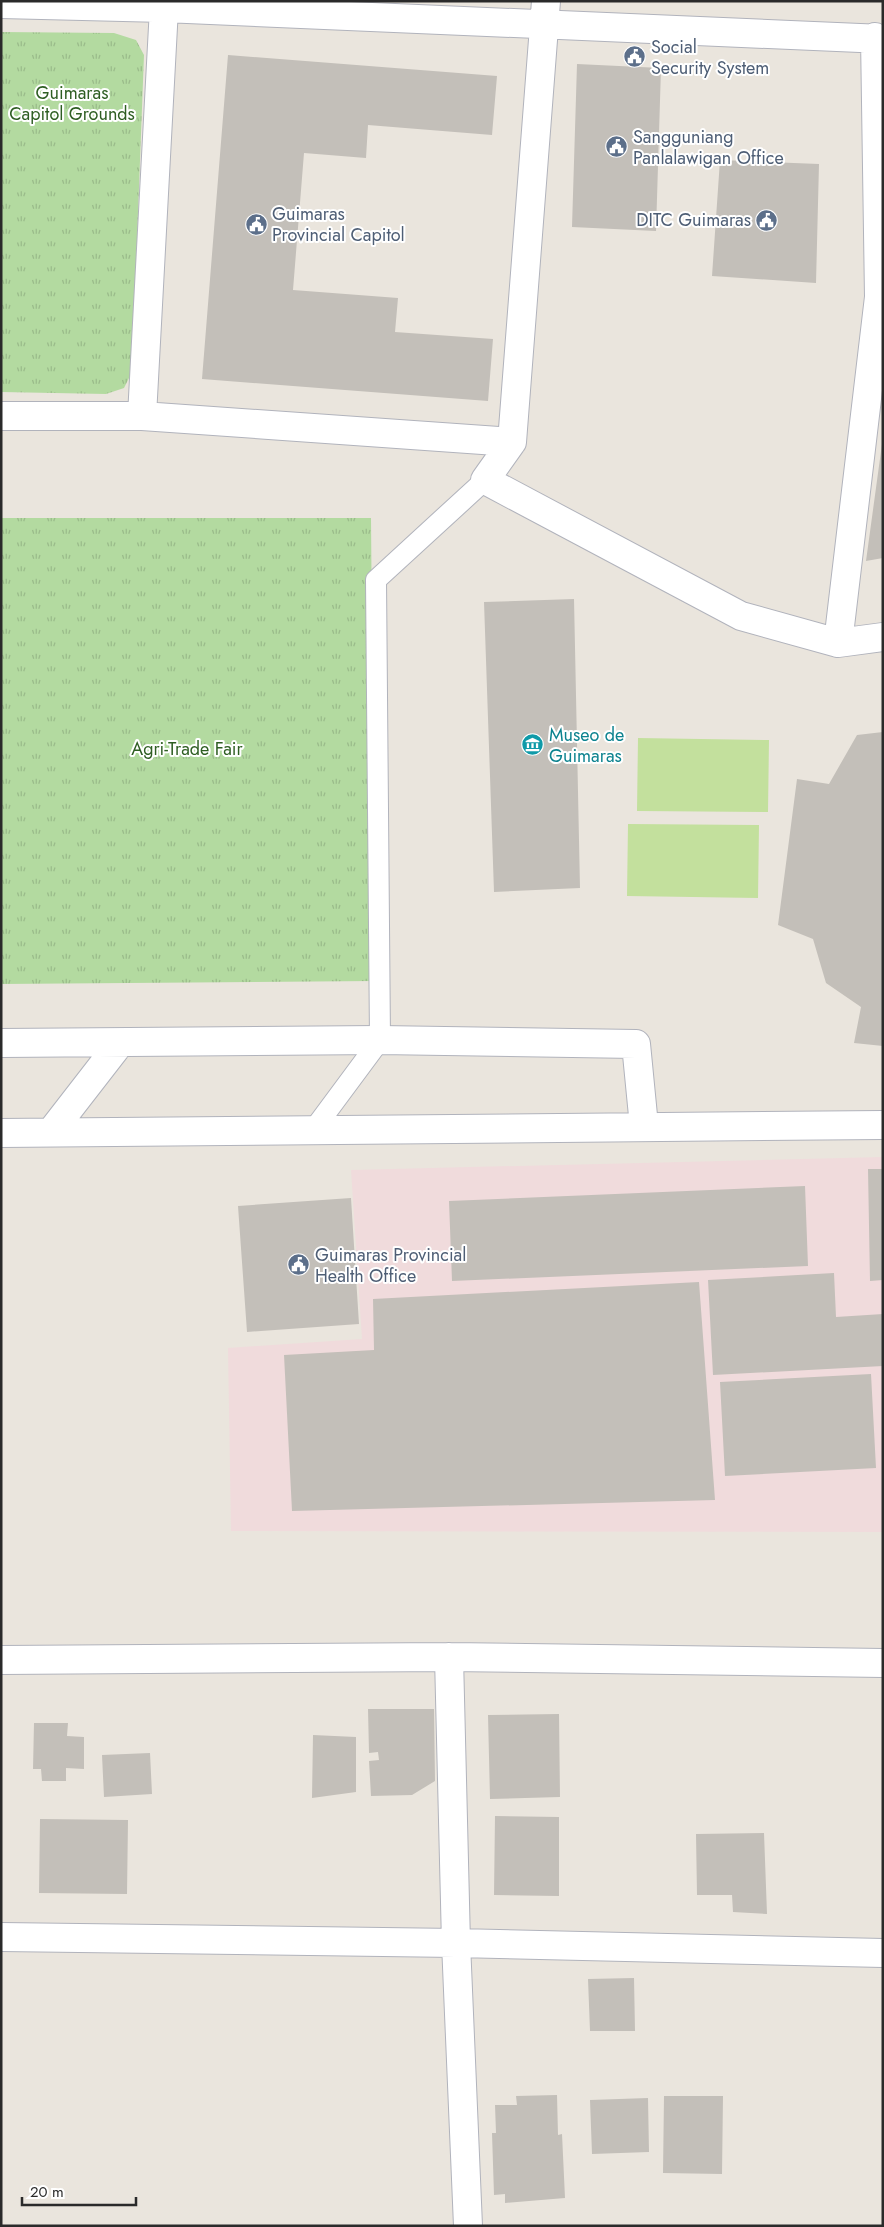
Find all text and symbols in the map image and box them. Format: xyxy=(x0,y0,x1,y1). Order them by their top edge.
place label: Social Security System xyxy=(651,34,769,81)
public building icon: Social Security System xyxy=(623,45,647,69)
park label: Guimaras Capitol Grounds xyxy=(9,80,135,127)
place label: Sangguniang Panlalawigan Office xyxy=(633,124,784,171)
public building icon: Sangguniang Panlalawigan Office xyxy=(605,135,629,159)
place label: Guimaras Provincial Capitol xyxy=(272,201,405,248)
place label: DITC Guimaras xyxy=(636,207,751,233)
public building icon: DITC Guimaras xyxy=(755,208,779,232)
public building icon: Guimaras Provincial Capitol xyxy=(244,212,268,236)
place label: Museo de Guimaras xyxy=(549,722,624,769)
museum icon: Museo de Guimaras xyxy=(521,733,545,757)
park label: Agri-Trade Fair xyxy=(131,736,244,762)
place label: Guimaras Provincial Health Office xyxy=(315,1242,466,1289)
public building icon: Guimaras Provincial Health Office xyxy=(287,1253,311,1277)
scale bar xyxy=(22,2174,136,2206)
text: 20 m xyxy=(30,2181,64,2203)

